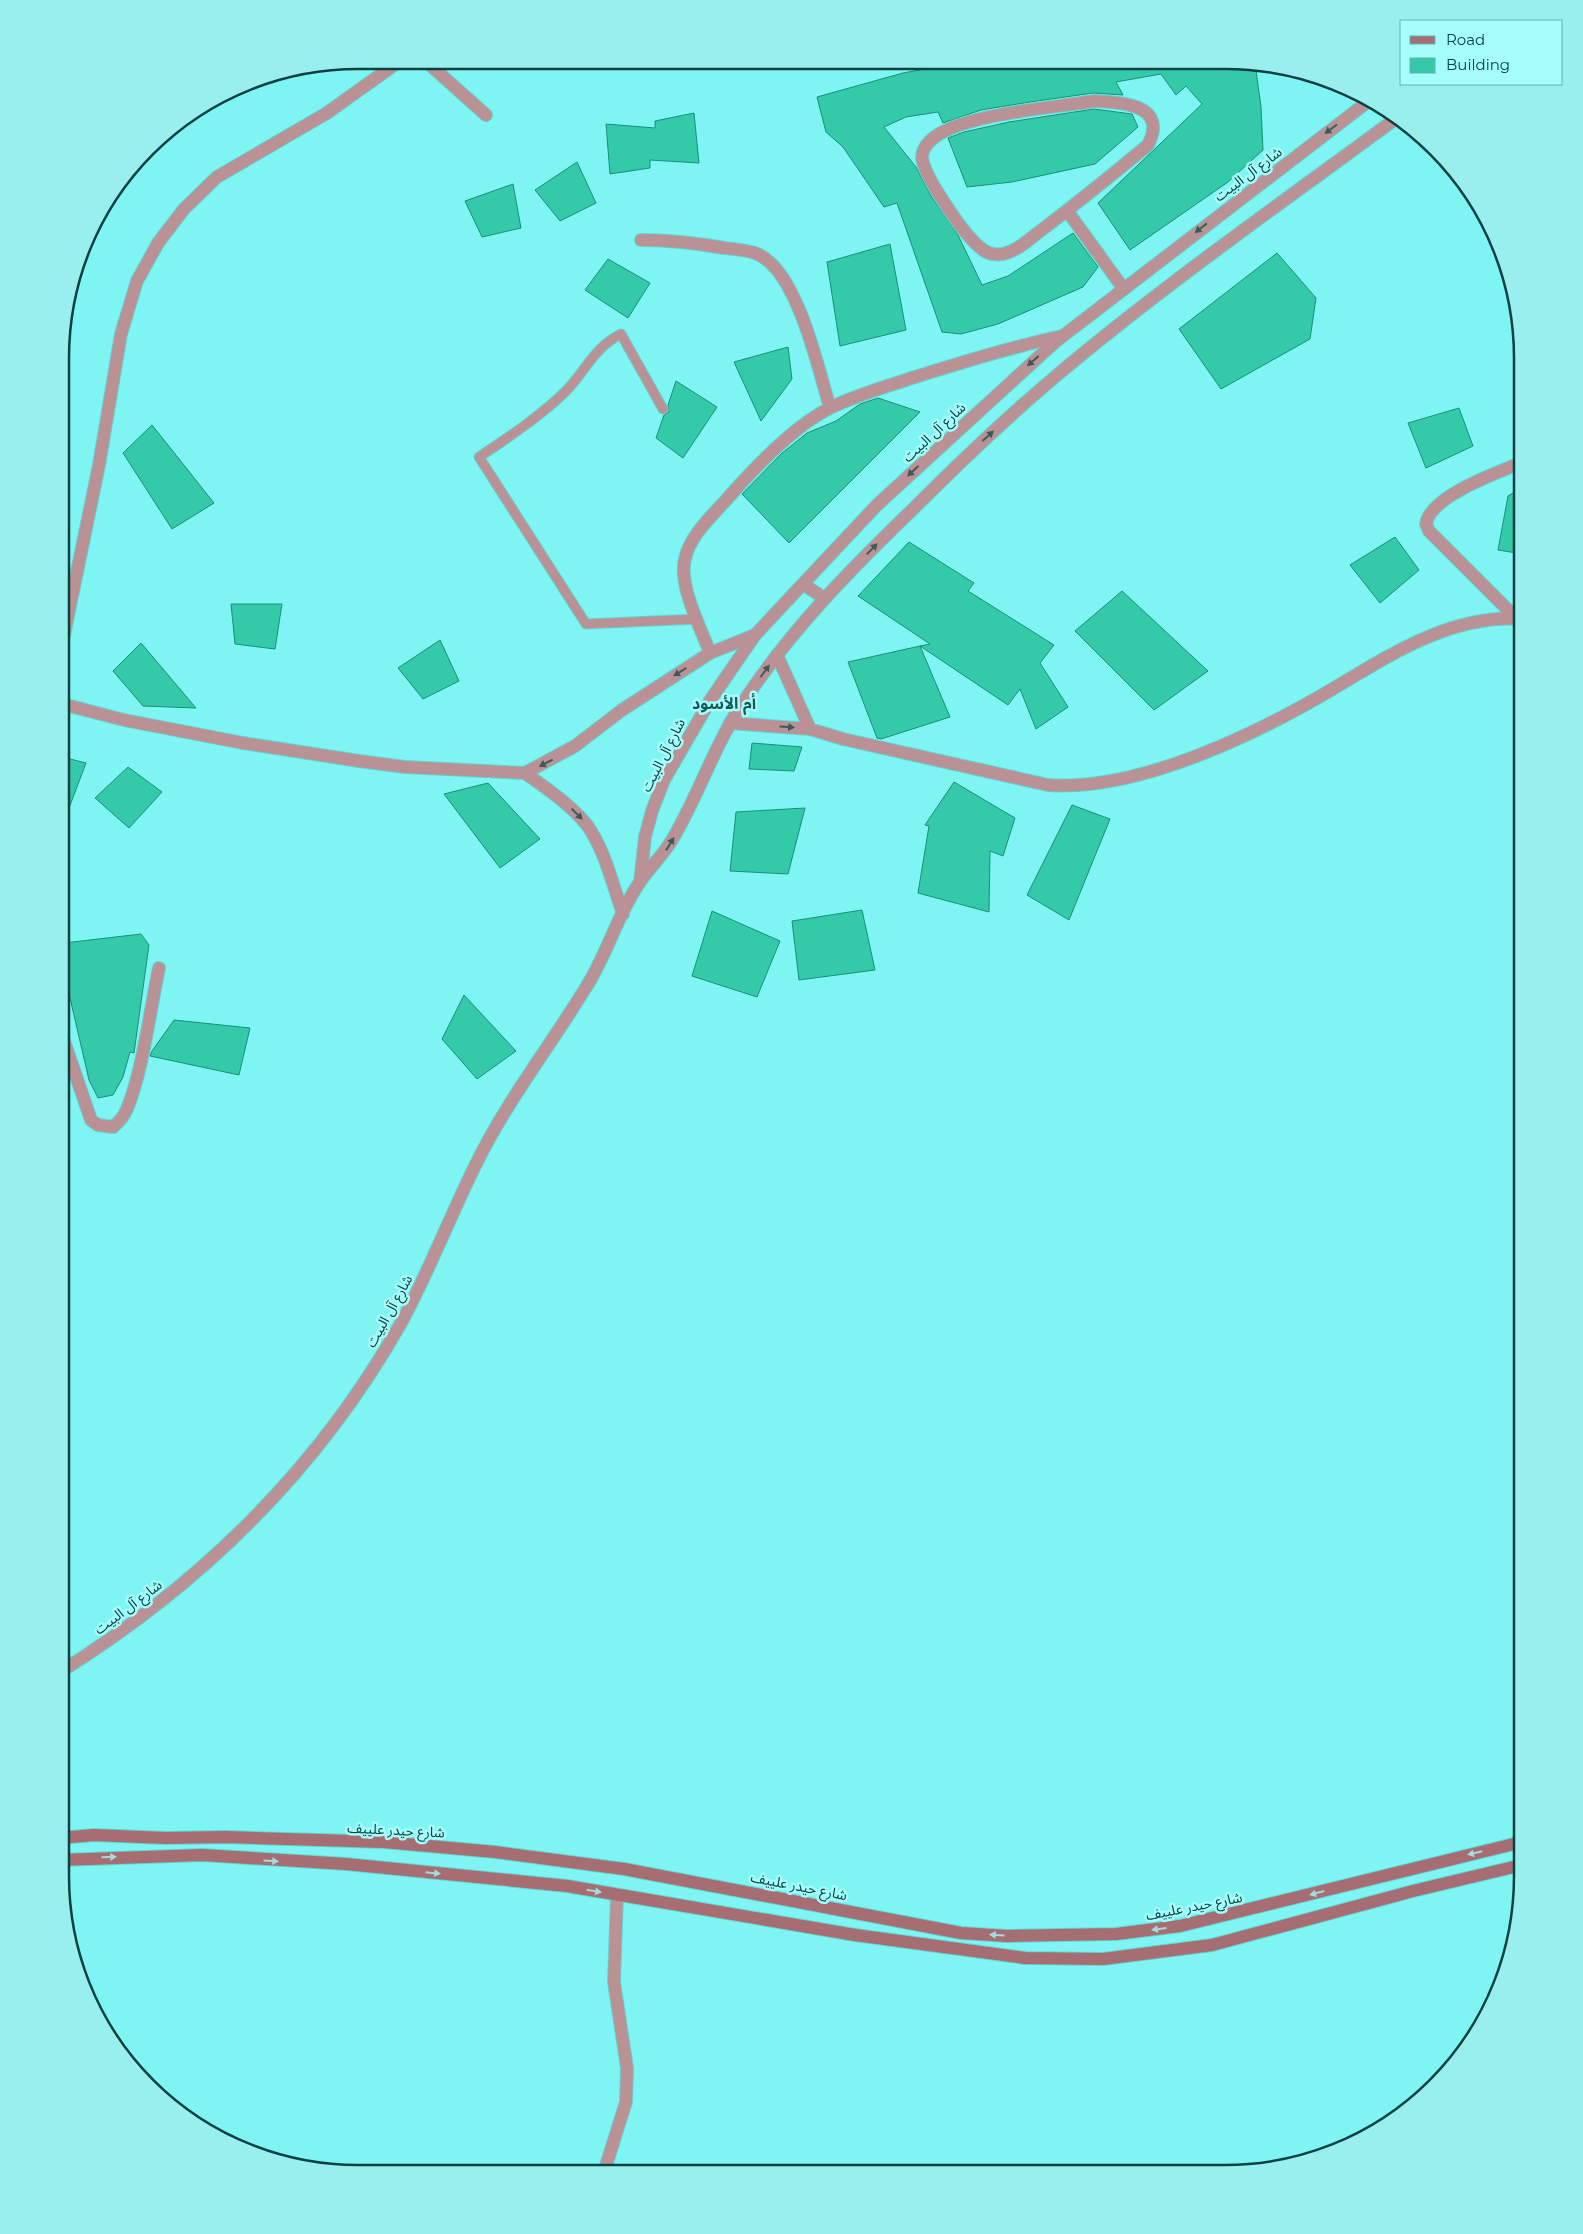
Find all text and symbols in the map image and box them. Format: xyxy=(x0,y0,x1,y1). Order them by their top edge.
legend xyxy=(1400,20,1563,85)
text: Road xyxy=(1446,30,1485,49)
text: Building xyxy=(1446,55,1510,74)
one-way arrow xyxy=(1325,124,1338,135)
street label: شارع آل البيت xyxy=(1211,143,1287,207)
one-way arrow xyxy=(1194,223,1208,233)
one-way arrow xyxy=(1027,356,1040,367)
street label: شارع آل البيت xyxy=(899,398,971,467)
one-way arrow xyxy=(982,430,994,442)
one-way arrow xyxy=(908,465,920,477)
one-way arrow xyxy=(866,543,878,555)
one-way arrow xyxy=(760,664,770,678)
one-way arrow xyxy=(674,667,687,677)
district label: أم الأسود xyxy=(692,693,756,715)
street label: شارع آل البيت xyxy=(637,715,691,796)
one-way arrow xyxy=(780,723,796,731)
one-way arrow xyxy=(539,759,553,767)
one-way arrow xyxy=(570,808,582,820)
one-way arrow xyxy=(665,837,674,850)
street label: شارع آل البيت xyxy=(362,1272,418,1351)
street label: شارع آل البيت xyxy=(91,1576,167,1640)
street label: شارع حيدر علييف xyxy=(347,1818,445,1844)
one-way arrow xyxy=(1467,1849,1482,1857)
one-way arrow xyxy=(101,1853,117,1861)
one-way arrow xyxy=(263,1858,279,1866)
street label: شارع حيدر علييف xyxy=(749,1868,849,1906)
one-way arrow xyxy=(425,1869,441,1877)
one-way arrow xyxy=(587,1888,603,1896)
street label: شارع حيدر علييف xyxy=(1144,1888,1244,1926)
one-way arrow xyxy=(1310,1889,1325,1897)
one-way arrow xyxy=(1151,1925,1167,1933)
one-way arrow xyxy=(989,1931,1005,1939)

